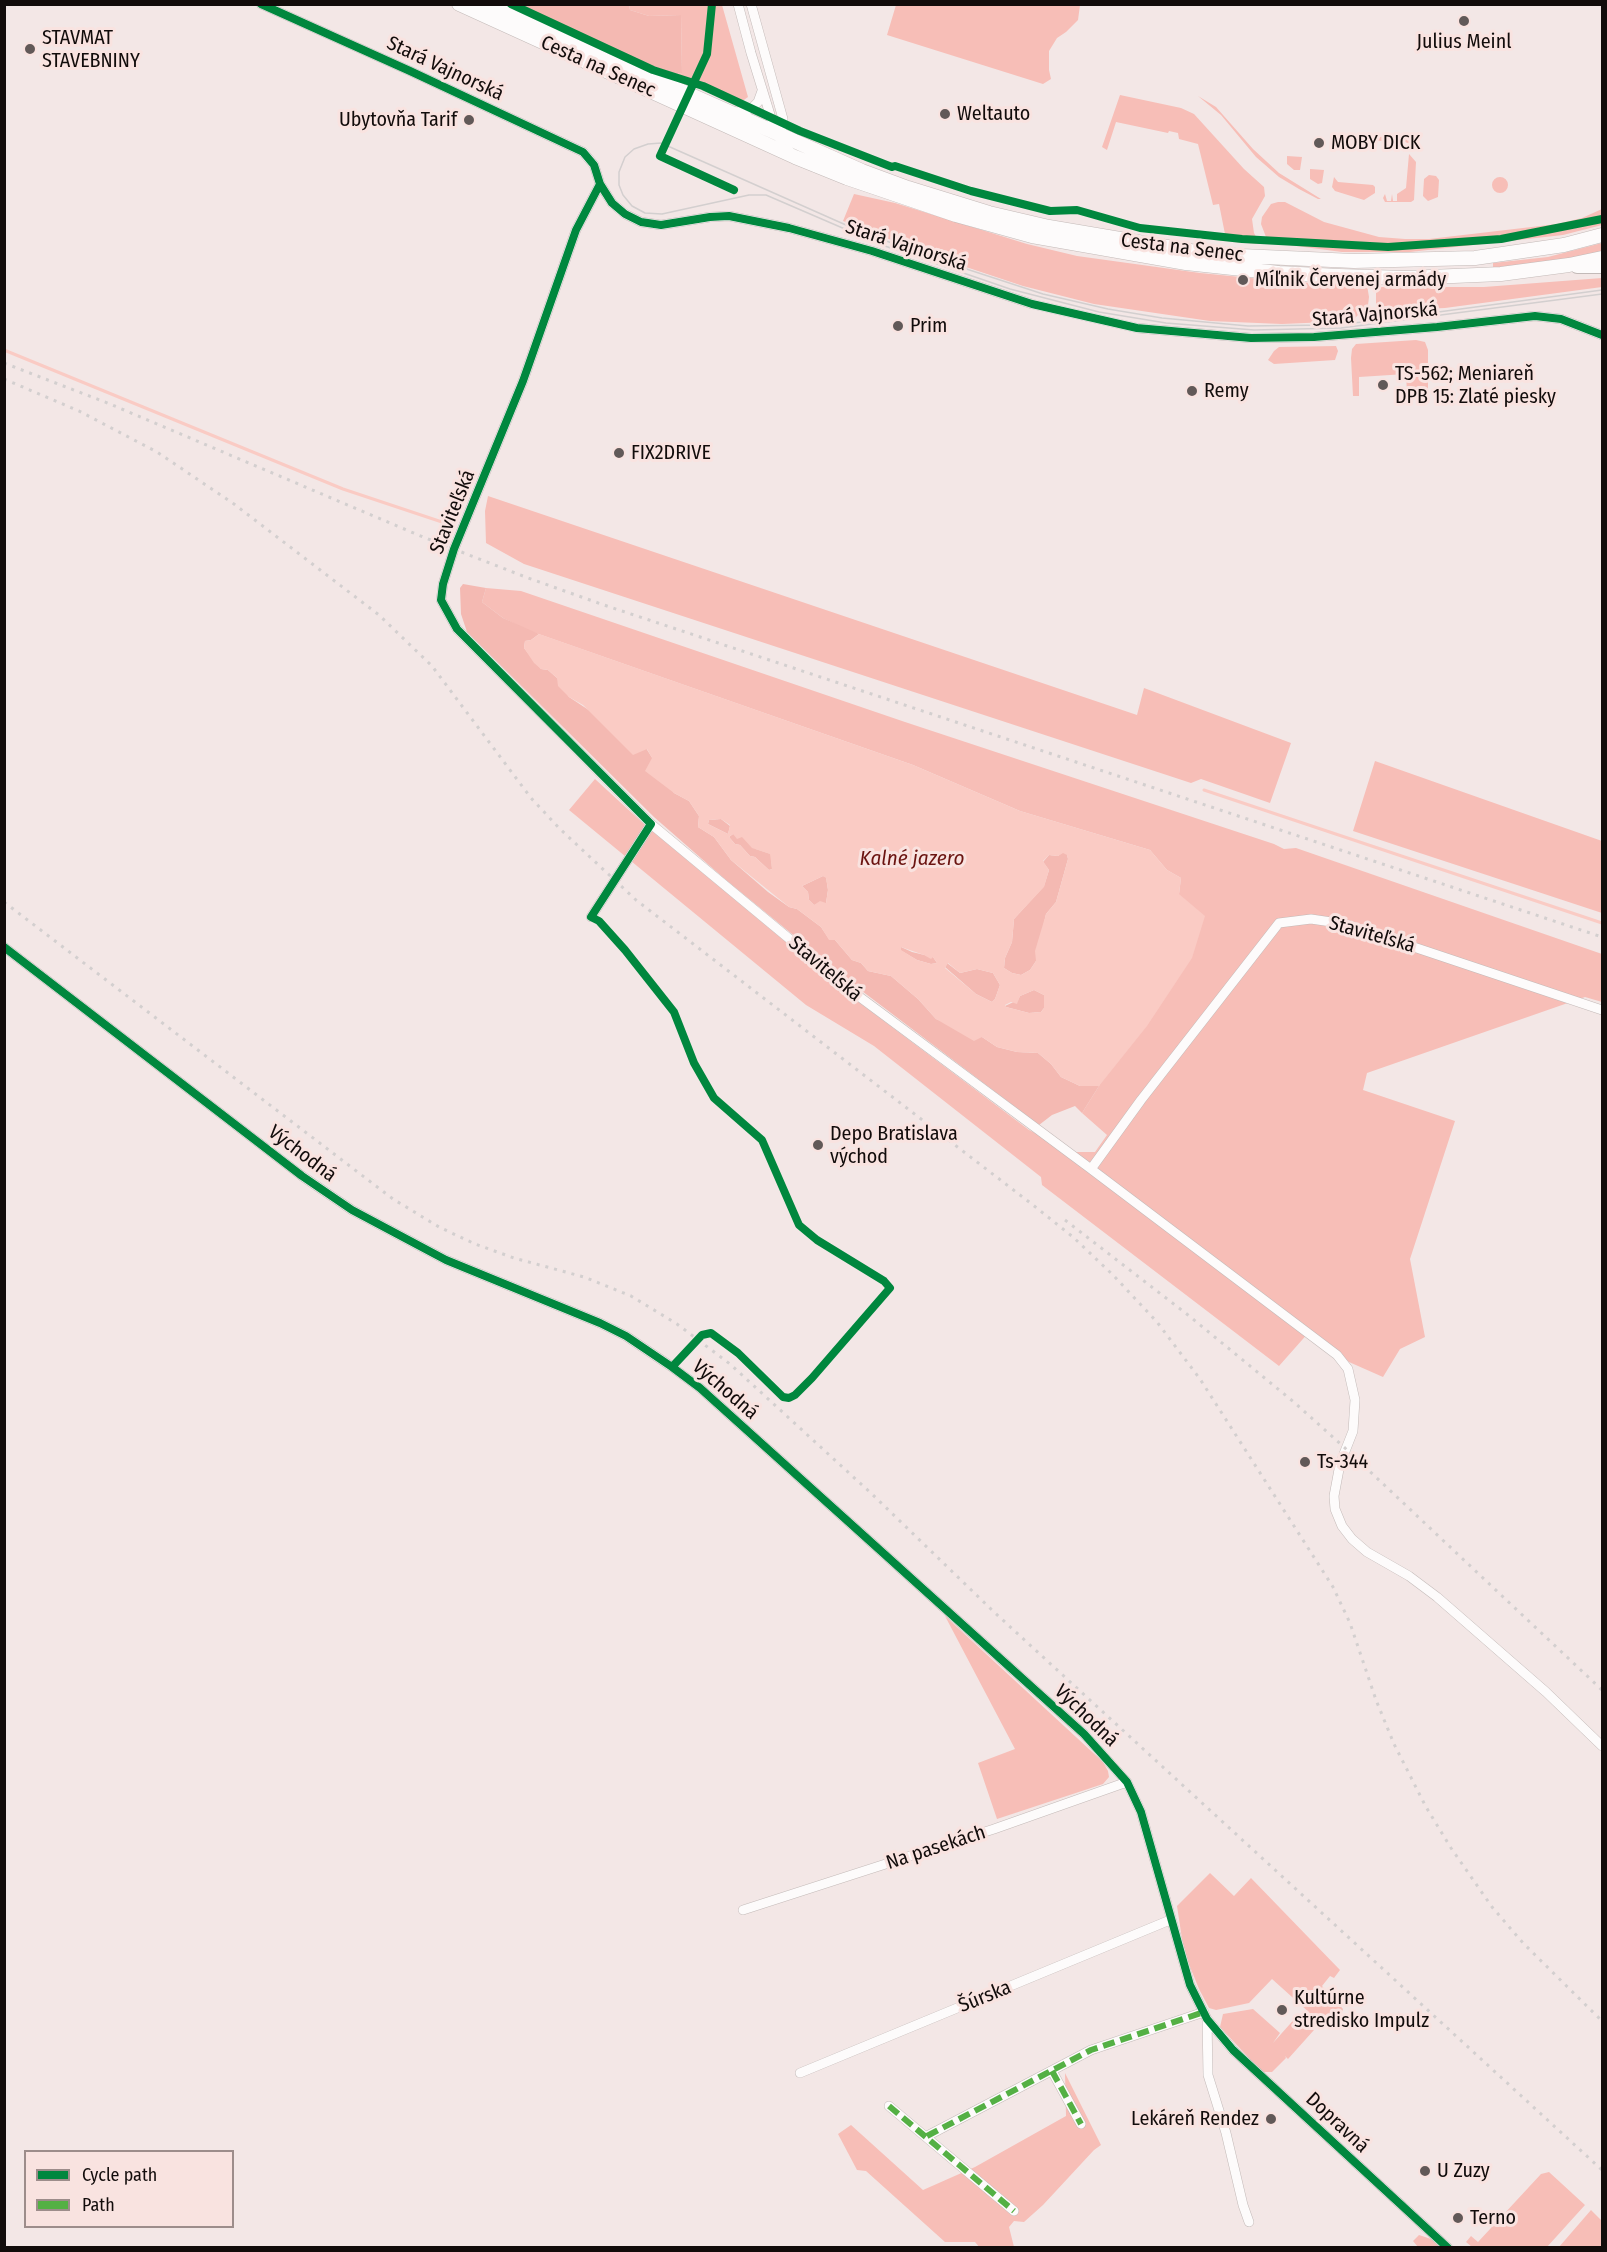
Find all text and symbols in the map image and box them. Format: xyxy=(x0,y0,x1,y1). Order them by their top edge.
marker: Julius Meinl xyxy=(1457,14,1471,28)
place label: STAVMAT STAVEBNINY xyxy=(42,26,140,73)
place label: Julius Meinl xyxy=(1417,30,1511,54)
street label: Stará Vajnorská xyxy=(383,31,507,107)
street label: Cesta na Senec xyxy=(537,31,659,103)
marker: STAVMAT STAVEBNINY xyxy=(23,42,37,56)
place label: Weltauto xyxy=(957,102,1030,126)
marker: Weltauto xyxy=(938,107,952,121)
place label: Ubytovňa Tarif xyxy=(339,108,457,132)
marker: Ubytovňa Tarif xyxy=(462,113,476,127)
place label: MOBY DICK xyxy=(1331,131,1420,155)
marker: MOBY DICK xyxy=(1312,136,1326,150)
street label: Stará Vajnorská xyxy=(842,215,970,277)
street label: Cesta na Senec xyxy=(1120,229,1244,267)
place label: Míľnik Červenej armády xyxy=(1255,268,1446,292)
marker: Míľnik Červenej armády xyxy=(1236,273,1250,287)
street label: Stará Vajnorská xyxy=(1311,298,1439,332)
place label: Prim xyxy=(910,314,947,338)
marker: Prim xyxy=(891,319,905,333)
place label: TS-562; Meniareň DPB 15: Zlaté piesky xyxy=(1395,362,1556,409)
marker: TS-562; Meniareň DPB 15: Zlaté piesky xyxy=(1376,378,1390,392)
place label: Remy xyxy=(1204,379,1249,403)
marker: Remy xyxy=(1185,384,1199,398)
place label: FIX2DRIVE xyxy=(631,441,711,465)
marker: FIX2DRIVE xyxy=(612,446,626,460)
street label: Staviteľská xyxy=(425,466,481,558)
water label: Kalné jazero xyxy=(860,846,964,872)
street label: Staviteľská xyxy=(1326,911,1418,959)
street label: Staviteľská xyxy=(783,931,867,1007)
street label: Východná xyxy=(263,1120,341,1188)
place label: Depo Bratislava východ xyxy=(830,1122,958,1169)
marker: Depo Bratislava východ xyxy=(811,1138,825,1152)
street label: Východná xyxy=(687,1355,763,1425)
place label: Ts-344 xyxy=(1317,1450,1368,1474)
marker: Ts-344 xyxy=(1298,1455,1312,1469)
street label: Východná xyxy=(1049,1680,1123,1752)
street label: Na pasekách xyxy=(883,1821,989,1875)
street label: Šúrska xyxy=(955,1976,1015,2018)
place label: Kultúrne stredisko Impulz xyxy=(1294,1986,1429,2033)
marker: Kultúrne stredisko Impulz xyxy=(1275,2003,1289,2017)
street label: Dopravná xyxy=(1300,2088,1374,2158)
place label: Lekáreň Rendez xyxy=(1131,2107,1259,2131)
marker: Lekáreň Rendez xyxy=(1264,2112,1278,2126)
legend xyxy=(24,2150,234,2228)
place label: U Zuzy xyxy=(1437,2159,1490,2183)
text: Cycle path xyxy=(82,2164,157,2186)
marker: U Zuzy xyxy=(1418,2164,1432,2178)
text: Path xyxy=(82,2194,115,2216)
place label: Terno xyxy=(1470,2206,1516,2230)
marker: Terno xyxy=(1451,2211,1465,2225)

